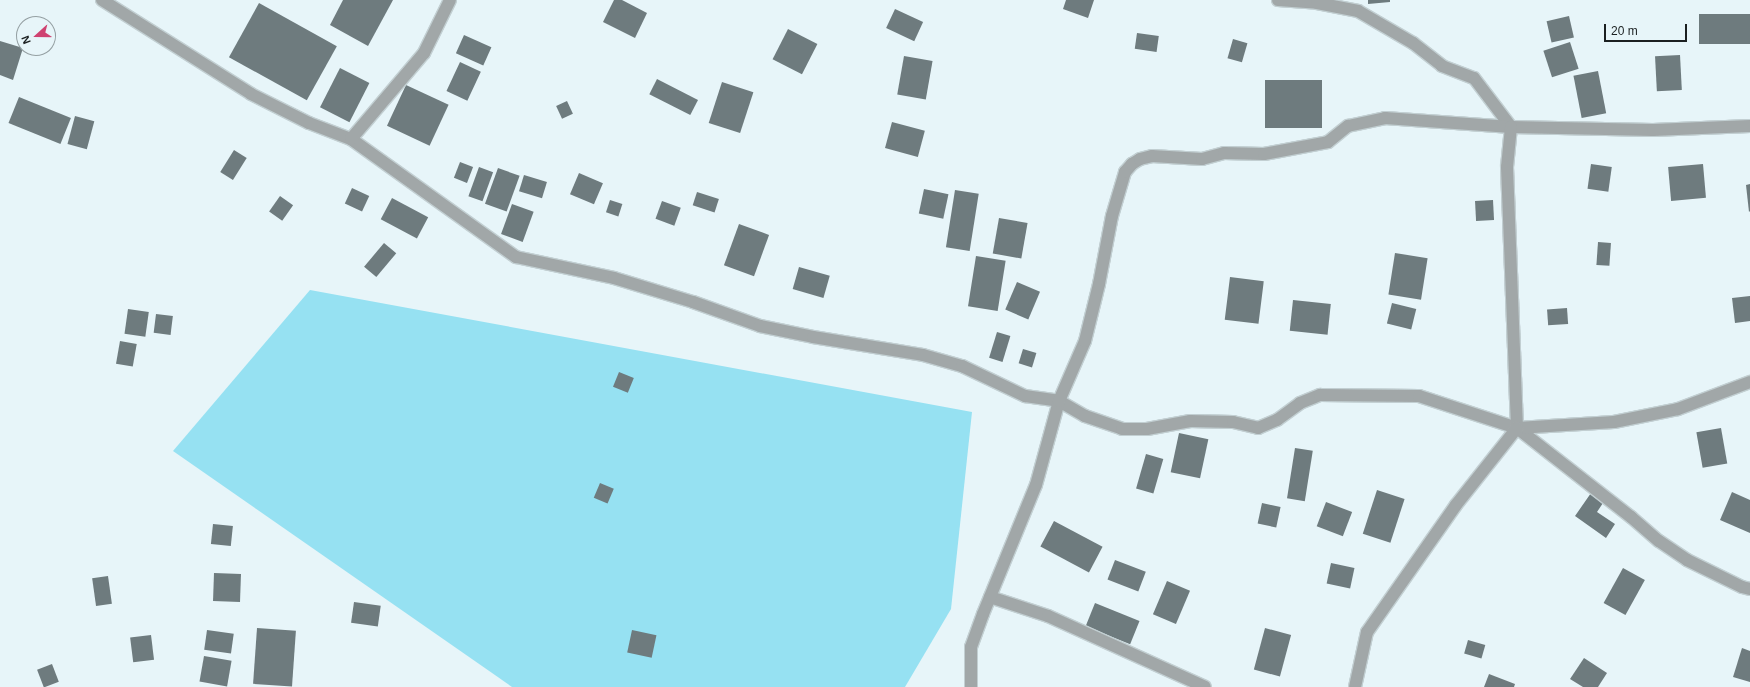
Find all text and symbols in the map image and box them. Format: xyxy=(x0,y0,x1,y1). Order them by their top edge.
north arrow xyxy=(16,16,56,56)
scale bar xyxy=(1606,16,1689,42)
text: 20 m xyxy=(1611,24,1638,38)
text: N xyxy=(19,34,33,46)

